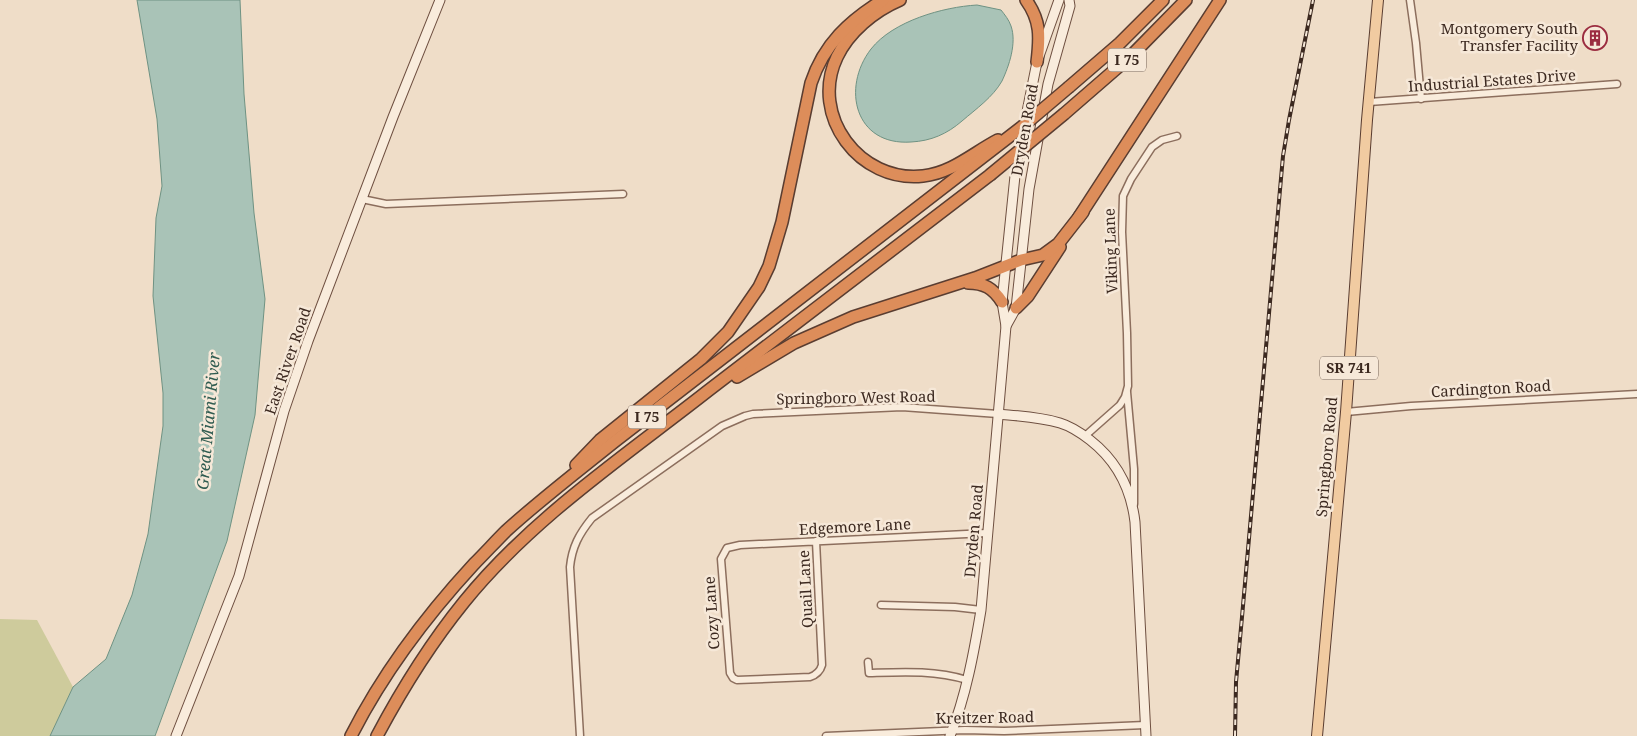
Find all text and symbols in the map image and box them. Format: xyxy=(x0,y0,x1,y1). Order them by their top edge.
place label: Montgomery South Transfer Facility xyxy=(1441,18,1579,55)
building icon: Montgomery South Transfer Facility xyxy=(1582,25,1608,51)
road number: I 75 xyxy=(1108,48,1146,72)
street label: Industrial Estates Drive xyxy=(1407,64,1576,96)
street label: Dryden Road xyxy=(1006,82,1042,178)
street label: Viking Lane xyxy=(1099,208,1121,294)
street label: East River Road xyxy=(259,304,315,417)
water label: Great Miami River xyxy=(191,351,225,491)
road number: SR 741 xyxy=(1320,356,1378,379)
street label: Cardington Road xyxy=(1430,375,1551,401)
street label: Springboro West Road xyxy=(776,386,936,408)
street label: Springboro Road xyxy=(1311,396,1341,518)
road number: I 75 xyxy=(628,406,666,428)
street label: Dryden Road xyxy=(959,484,987,578)
street label: Edgemore Lane xyxy=(799,513,911,539)
street label: Quail Lane xyxy=(793,550,817,628)
street label: Cozy Lane xyxy=(698,576,724,650)
street label: Kreitzer Road xyxy=(936,706,1034,728)

